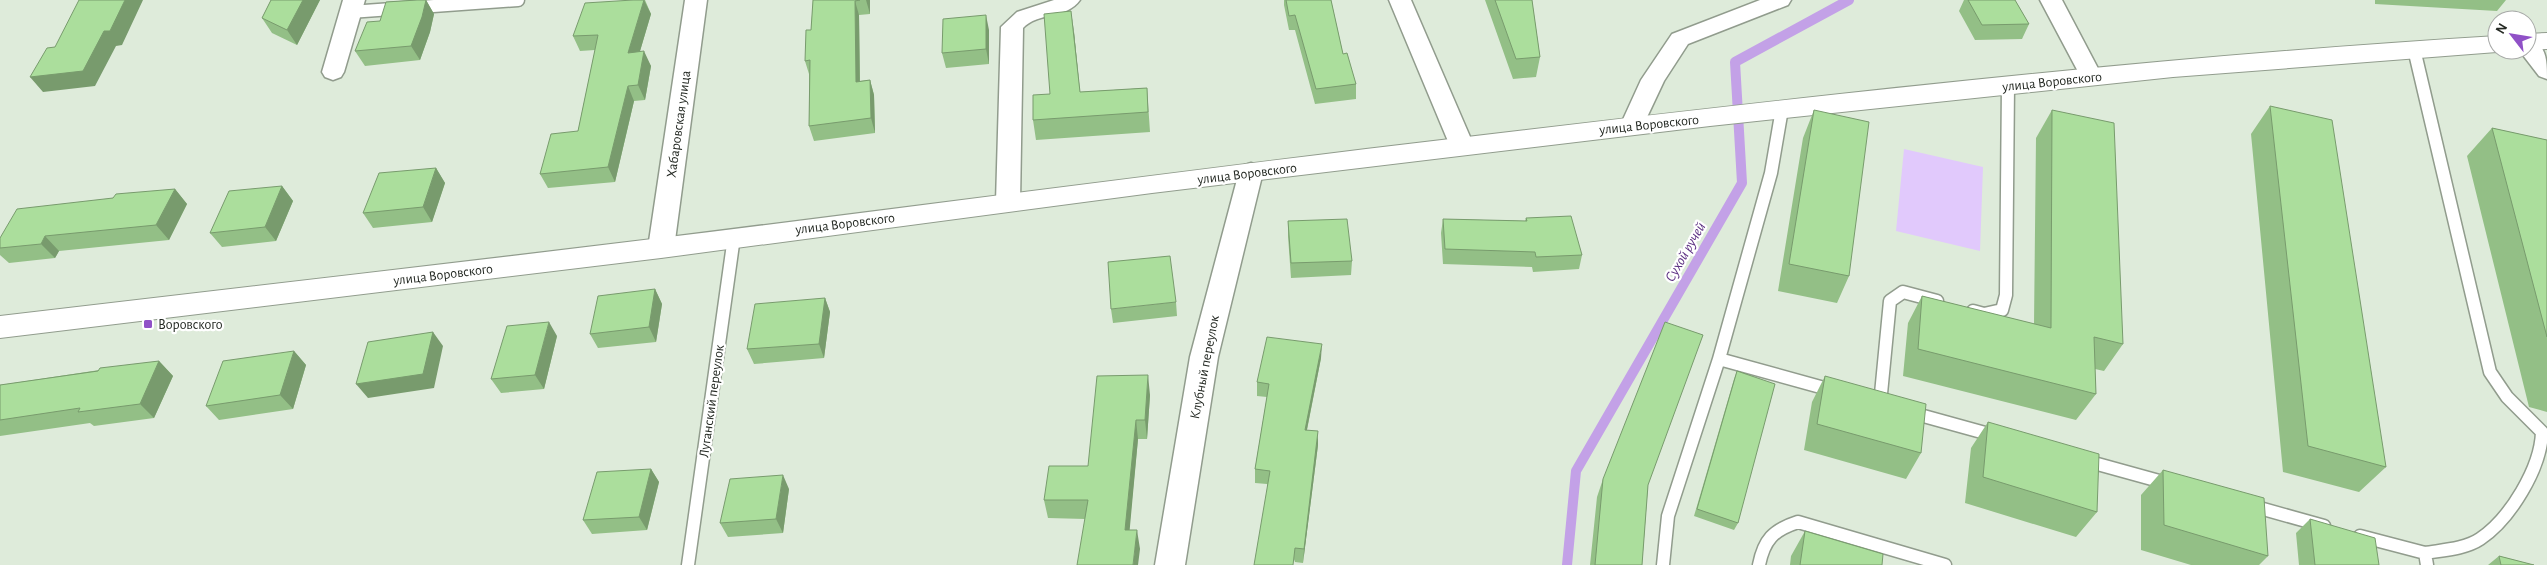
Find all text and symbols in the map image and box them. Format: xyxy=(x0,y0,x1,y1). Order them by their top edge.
north arrow xyxy=(2487,10,2537,60)
text: N xyxy=(2493,21,2510,37)
street label: Хабаровская улица xyxy=(665,69,694,179)
street label: улица Воровского xyxy=(2001,70,2103,94)
street label: улица Воровского xyxy=(1598,113,1700,137)
street label: улица Воровского xyxy=(1196,161,1298,187)
street label: улица Воровского xyxy=(794,211,896,237)
water label: Сухой ручей xyxy=(1662,220,1709,285)
street label: улица Воровского xyxy=(392,262,494,288)
street label: Клубный переулок xyxy=(1188,314,1222,420)
marker: Воровского xyxy=(142,318,154,330)
place label: Воровского xyxy=(158,318,223,332)
street label: Луганский переулок xyxy=(697,343,727,459)

